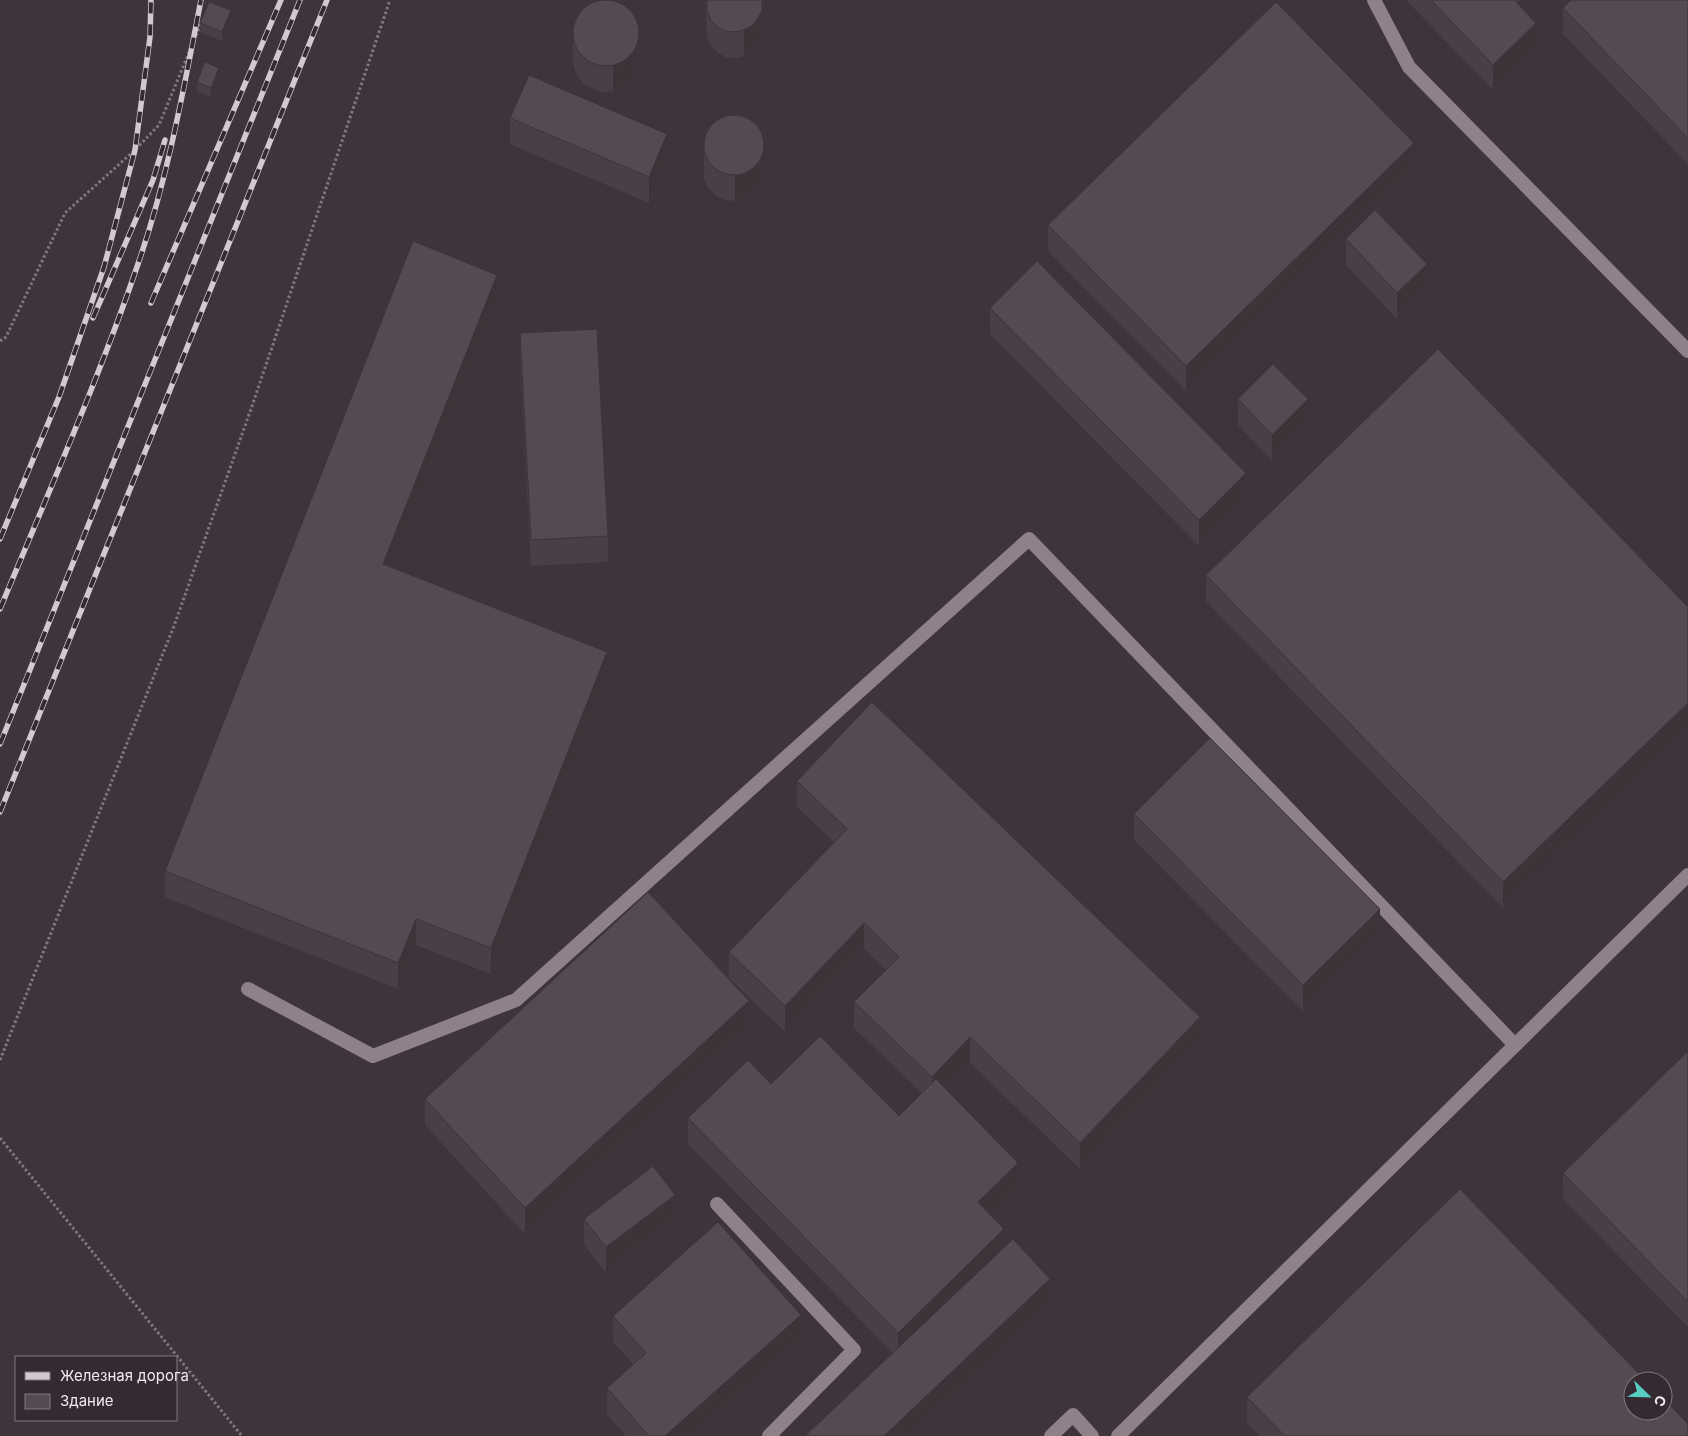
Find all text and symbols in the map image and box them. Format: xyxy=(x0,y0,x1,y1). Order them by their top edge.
legend xyxy=(15,1356,178,1421)
text: Железная дорога xyxy=(60,1366,189,1385)
north arrow xyxy=(1623,1371,1673,1421)
text: Здание xyxy=(60,1391,114,1410)
text: С xyxy=(1651,1393,1670,1409)

